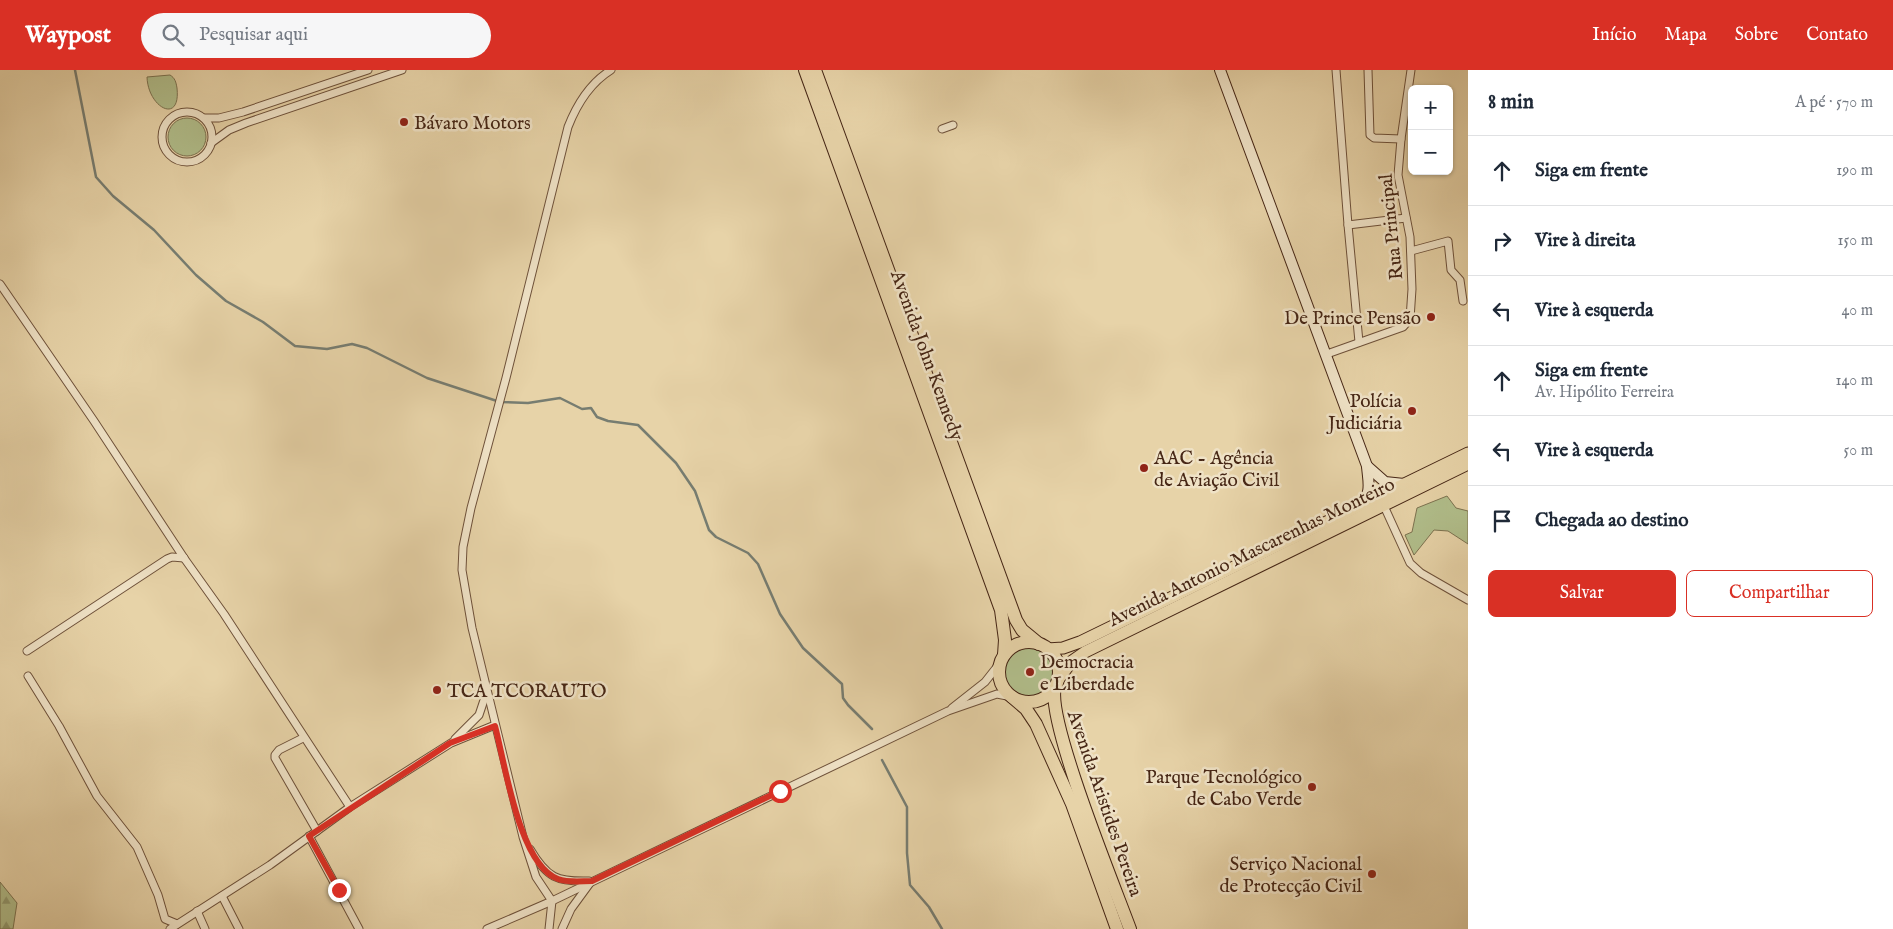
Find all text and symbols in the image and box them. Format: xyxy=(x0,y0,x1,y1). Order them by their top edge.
search box xyxy=(141,13,491,58)
text: Waypost xyxy=(25,20,111,51)
icon: search xyxy=(159,21,187,49)
text: Pesquisar aqui xyxy=(199,23,308,47)
text: Início xyxy=(1592,24,1637,47)
text: Mapa xyxy=(1665,24,1707,47)
text: Sobre xyxy=(1735,24,1778,47)
text: Contato xyxy=(1806,24,1868,47)
map controls xyxy=(1408,85,1453,175)
button: + xyxy=(1408,85,1453,130)
text: 8 min xyxy=(1488,89,1534,116)
text: A pé · 570 m xyxy=(1795,93,1873,113)
place label: Bávaro Motors xyxy=(414,112,531,136)
marker: Bávaro Motors xyxy=(398,116,410,128)
button: − xyxy=(1408,130,1453,175)
icon: ahead xyxy=(1488,157,1516,185)
text: Siga em frente xyxy=(1535,159,1648,183)
text: 190 m xyxy=(1836,161,1873,181)
street label: Rua Principal xyxy=(1374,172,1409,281)
icon: right xyxy=(1488,227,1516,255)
text: Vire à direita xyxy=(1535,229,1635,253)
text: 150 m xyxy=(1838,231,1873,251)
street label: Avenida John Kennedy xyxy=(884,266,968,445)
icon: left xyxy=(1488,297,1516,325)
text: Vire à esquerda xyxy=(1535,299,1653,323)
text: 40 m xyxy=(1841,301,1873,321)
place label: De Prince Pensão xyxy=(1284,307,1421,331)
marker: De Prince Pensão xyxy=(1425,311,1437,323)
text: Siga em frente xyxy=(1535,359,1648,383)
icon: ahead xyxy=(1488,367,1516,395)
text: 140 m xyxy=(1835,371,1873,391)
text: Av. Hipólito Ferreira xyxy=(1535,383,1674,403)
place label: Polícia Judiciária xyxy=(1326,390,1403,436)
marker: Polícia Judiciária xyxy=(1406,405,1418,417)
icon: left xyxy=(1488,437,1516,465)
text: Vire à esquerda xyxy=(1535,439,1653,463)
text: 50 m xyxy=(1844,441,1873,461)
place label: AAC - Agência de Aviação Civil xyxy=(1153,447,1280,493)
marker: AAC - Agência de Aviação Civil xyxy=(1138,462,1150,474)
street label: Avenida Antonio Mascarenhas Monteiro xyxy=(1104,473,1399,633)
icon: arrive xyxy=(1488,507,1516,535)
text: Chegada ao destino xyxy=(1535,509,1688,533)
button: Salvar xyxy=(1488,570,1676,617)
button: Compartilhar xyxy=(1686,570,1873,617)
place label: Democracia e Liberdade xyxy=(1040,651,1135,697)
marker: Democracia e Liberdade xyxy=(1024,666,1036,678)
place label: TCA TCORAUTO xyxy=(447,680,607,704)
marker: TCA TCORAUTO xyxy=(431,684,443,696)
street label: Avenida Aristides Pereira xyxy=(1061,706,1148,901)
place label: Parque Tecnológico de Cabo Verde xyxy=(1145,766,1302,812)
route start xyxy=(769,780,792,803)
marker: Parque Tecnológico de Cabo Verde xyxy=(1306,781,1318,793)
place label: Serviço Nacional de Protecção Civil xyxy=(1219,853,1363,899)
marker: Serviço Nacional de Protecção Civil xyxy=(1366,868,1378,880)
route end xyxy=(328,879,351,902)

